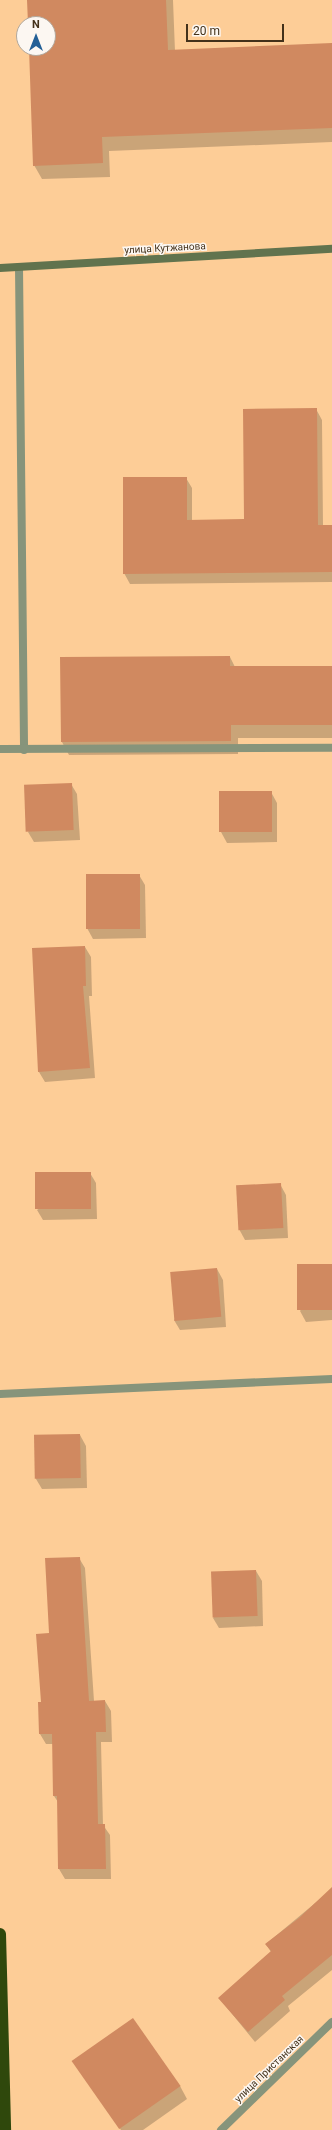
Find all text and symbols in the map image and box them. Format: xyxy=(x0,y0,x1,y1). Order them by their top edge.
north arrow xyxy=(16,16,56,56)
scale bar xyxy=(188,16,286,42)
text: N xyxy=(32,18,40,31)
text: 20 m xyxy=(193,24,220,38)
street label: улица Кутжанова xyxy=(124,240,206,256)
street label: улица Пристанская xyxy=(232,2033,306,2105)

